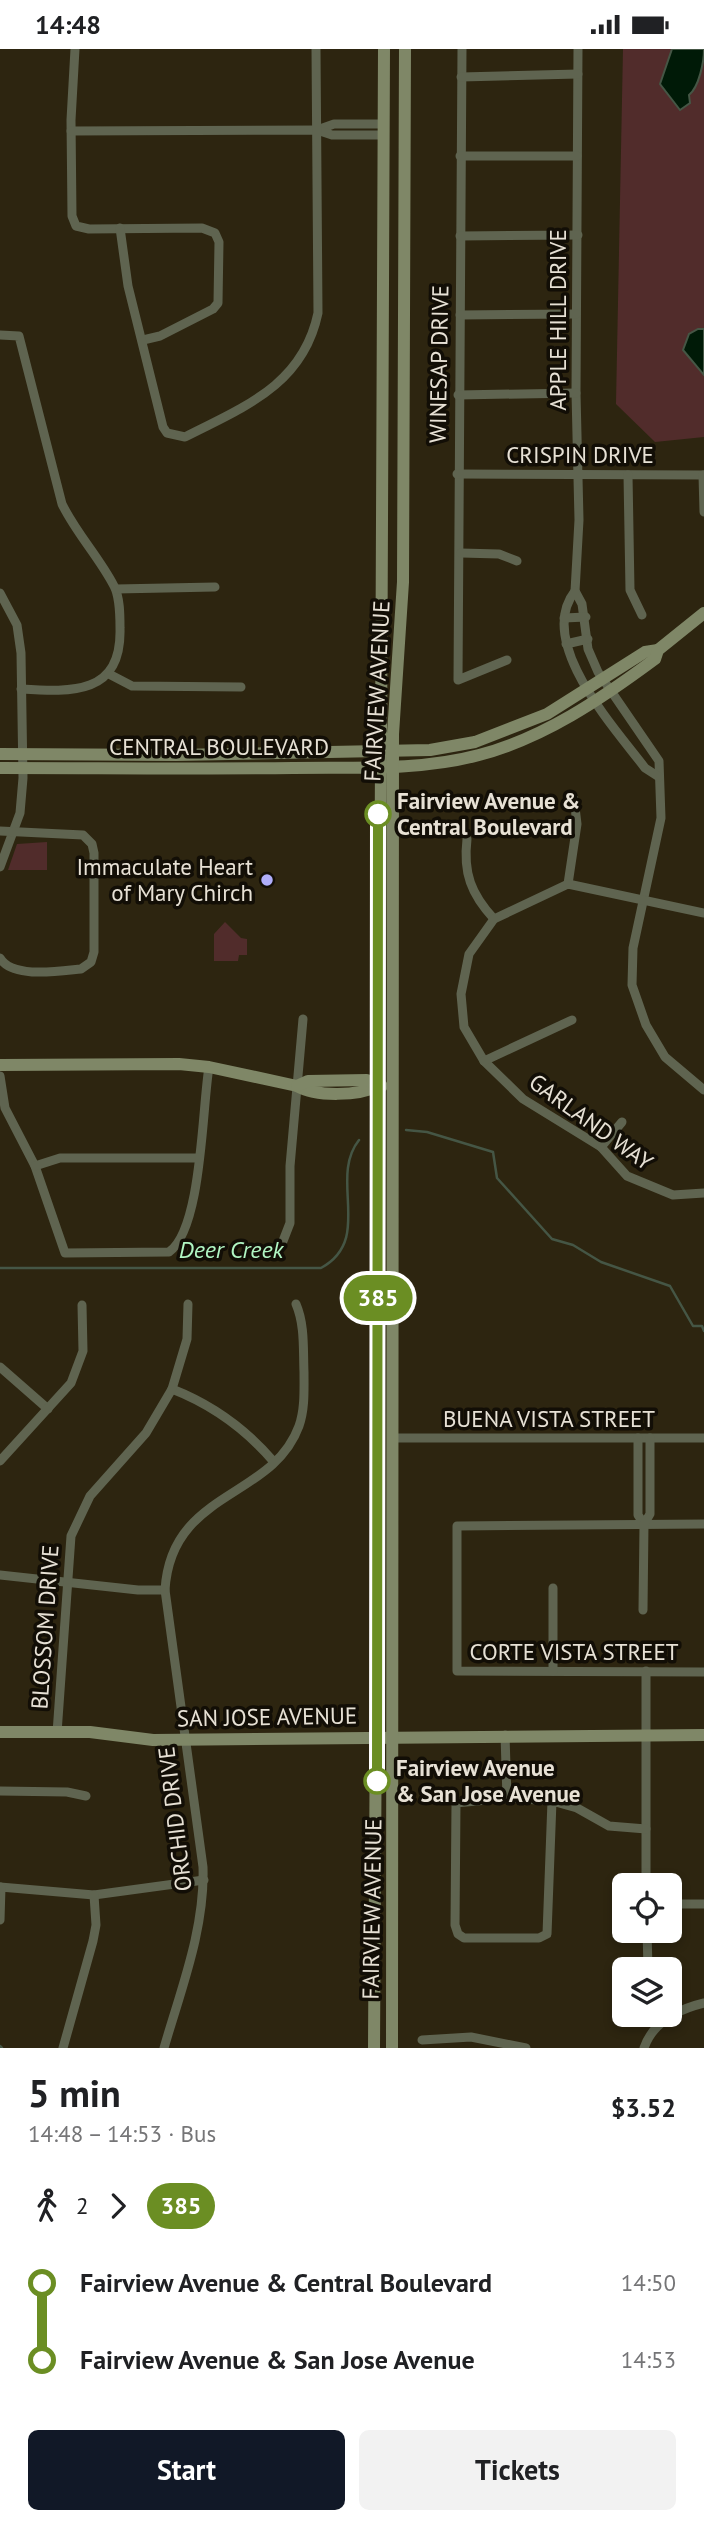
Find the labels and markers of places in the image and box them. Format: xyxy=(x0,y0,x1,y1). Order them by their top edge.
place label: Fairview Avenue & Central Boulevard xyxy=(397,786,580,841)
marker: Fairview Avenue & Central Boulevard xyxy=(365,801,391,827)
place label: Immaculate Heart of Mary Chirch xyxy=(76,852,253,907)
marker: Immaculate Heart of Mary Chirch xyxy=(259,872,275,888)
place label: Fairview Avenue & San Jose Avenue xyxy=(396,1753,581,1808)
marker: Fairview Avenue & San Jose Avenue xyxy=(364,1768,390,1794)

